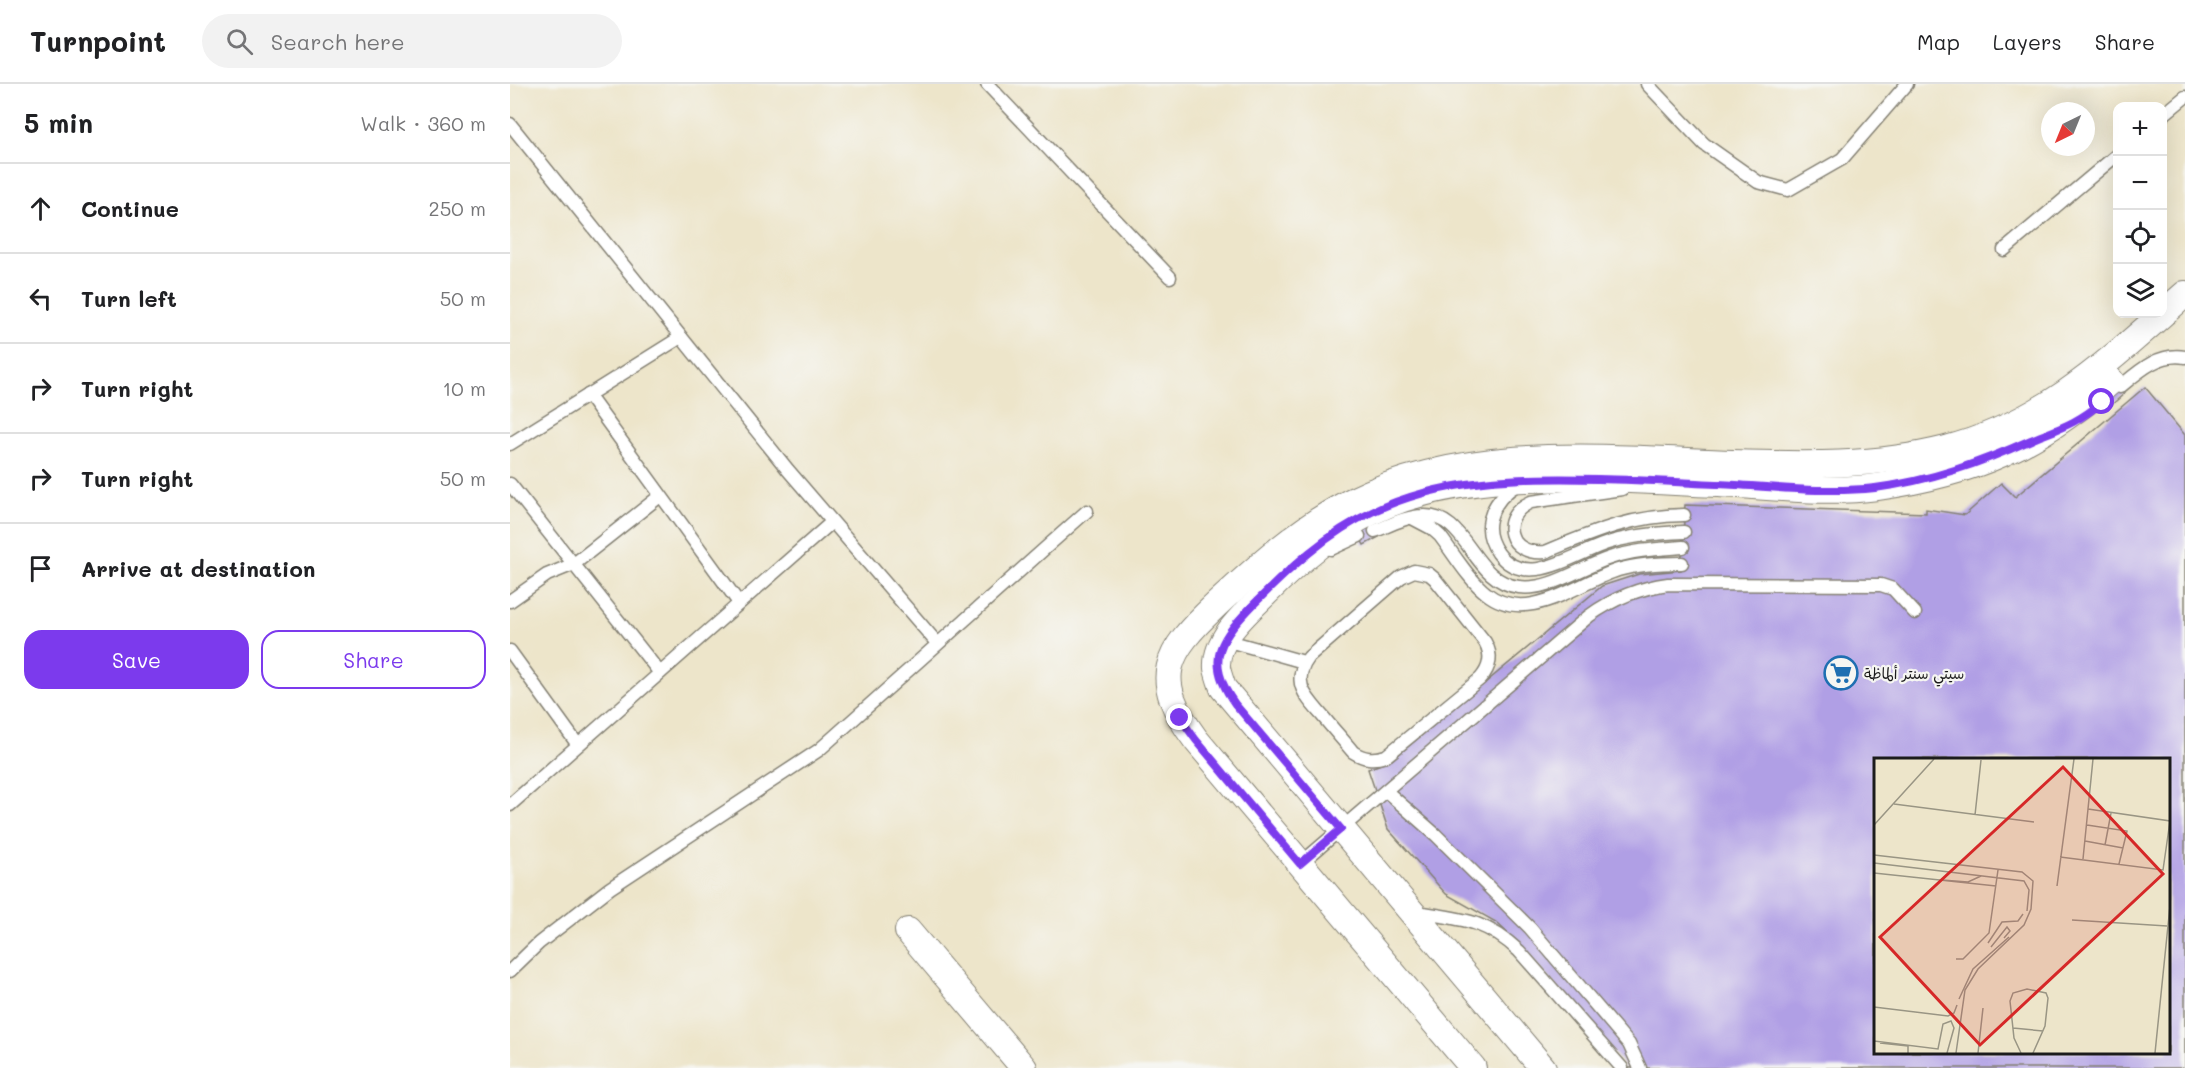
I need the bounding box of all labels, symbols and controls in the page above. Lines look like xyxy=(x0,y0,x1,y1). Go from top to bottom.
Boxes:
search box xyxy=(202,14,622,68)
text: Turnpoint xyxy=(30,23,166,59)
icon: search xyxy=(223,25,256,58)
text: Search here xyxy=(271,27,405,56)
text: Map xyxy=(1917,28,1960,55)
text: Layers xyxy=(1993,28,2062,55)
text: Share xyxy=(2095,28,2155,55)
north arrow xyxy=(2041,102,2095,156)
map controls xyxy=(2113,102,2167,318)
button: + xyxy=(2113,102,2167,156)
text: 5 min xyxy=(24,106,93,140)
text: Walk · 360 m xyxy=(360,110,486,136)
button: − xyxy=(2113,156,2167,210)
icon: ahead xyxy=(24,192,57,225)
text: Continue xyxy=(81,194,179,223)
text: 250 m xyxy=(429,195,486,221)
button: locate xyxy=(2113,210,2167,264)
button: layers xyxy=(2113,264,2167,318)
icon: left xyxy=(24,282,57,315)
text: Turn left xyxy=(81,284,177,313)
text: 50 m xyxy=(440,285,486,311)
icon: right xyxy=(24,372,57,405)
text: Turn right xyxy=(81,374,193,403)
text: 10 m xyxy=(442,375,486,401)
route start xyxy=(2088,388,2114,414)
icon: right xyxy=(24,462,57,495)
text: Turn right xyxy=(81,464,193,493)
text: 50 m xyxy=(440,465,486,491)
icon: arrive xyxy=(24,552,57,585)
text: Arrive at destination xyxy=(81,554,316,583)
button: Save xyxy=(24,630,249,689)
button: Share xyxy=(261,630,486,689)
supermarket icon: سيتي سنتر ألماظة xyxy=(1823,655,1859,691)
place label: سيتي سنتر ألماظة xyxy=(1864,663,1964,687)
route end xyxy=(1166,704,1192,730)
inset map xyxy=(1874,758,2170,1053)

